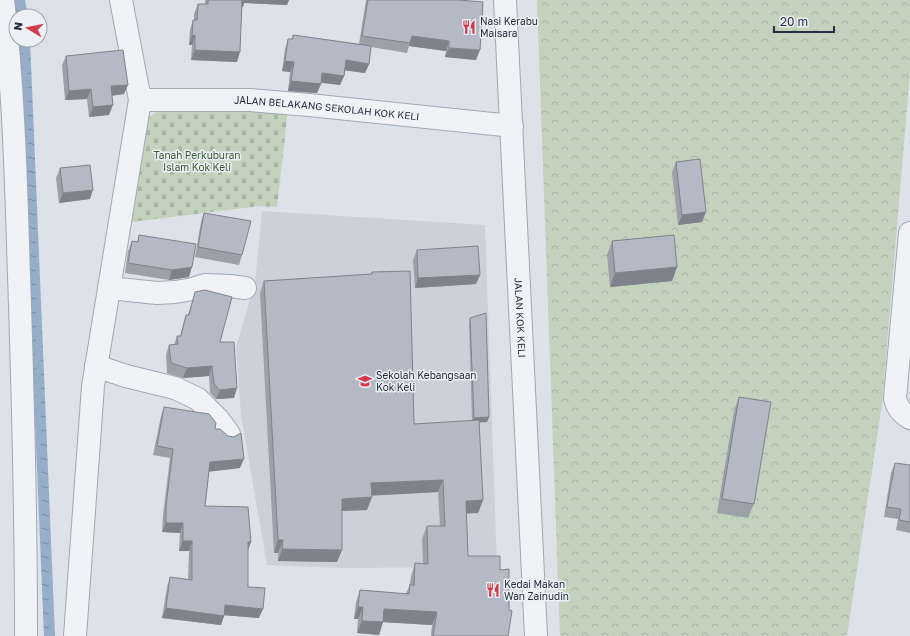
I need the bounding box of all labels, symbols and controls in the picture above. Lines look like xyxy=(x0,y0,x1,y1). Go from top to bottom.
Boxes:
north arrow xyxy=(8,8,48,48)
scale bar xyxy=(774,8,834,34)
text: 20 m xyxy=(780,14,808,29)
place label: Nasi Kerabu Maisara xyxy=(480,15,538,39)
restaurant icon: Nasi Kerabu Maisara xyxy=(461,19,477,35)
text: N xyxy=(11,21,25,31)
street label: JALAN BELAKANG SEKOLAH KOK KELI xyxy=(234,94,420,122)
park label: Tanah Perkuburan Islam Kok Keli xyxy=(153,149,241,173)
street label: JALAN KOK KELI xyxy=(513,277,528,358)
place label: Sekolah Kebangsaan Kok Keli xyxy=(376,369,477,393)
school or university icon: Sekolah Kebangsaan Kok Keli xyxy=(357,373,373,389)
place label: Kedai Makan Wan Zainudin xyxy=(504,578,569,602)
restaurant icon: Kedai Makan Wan Zainudin xyxy=(485,582,501,598)

